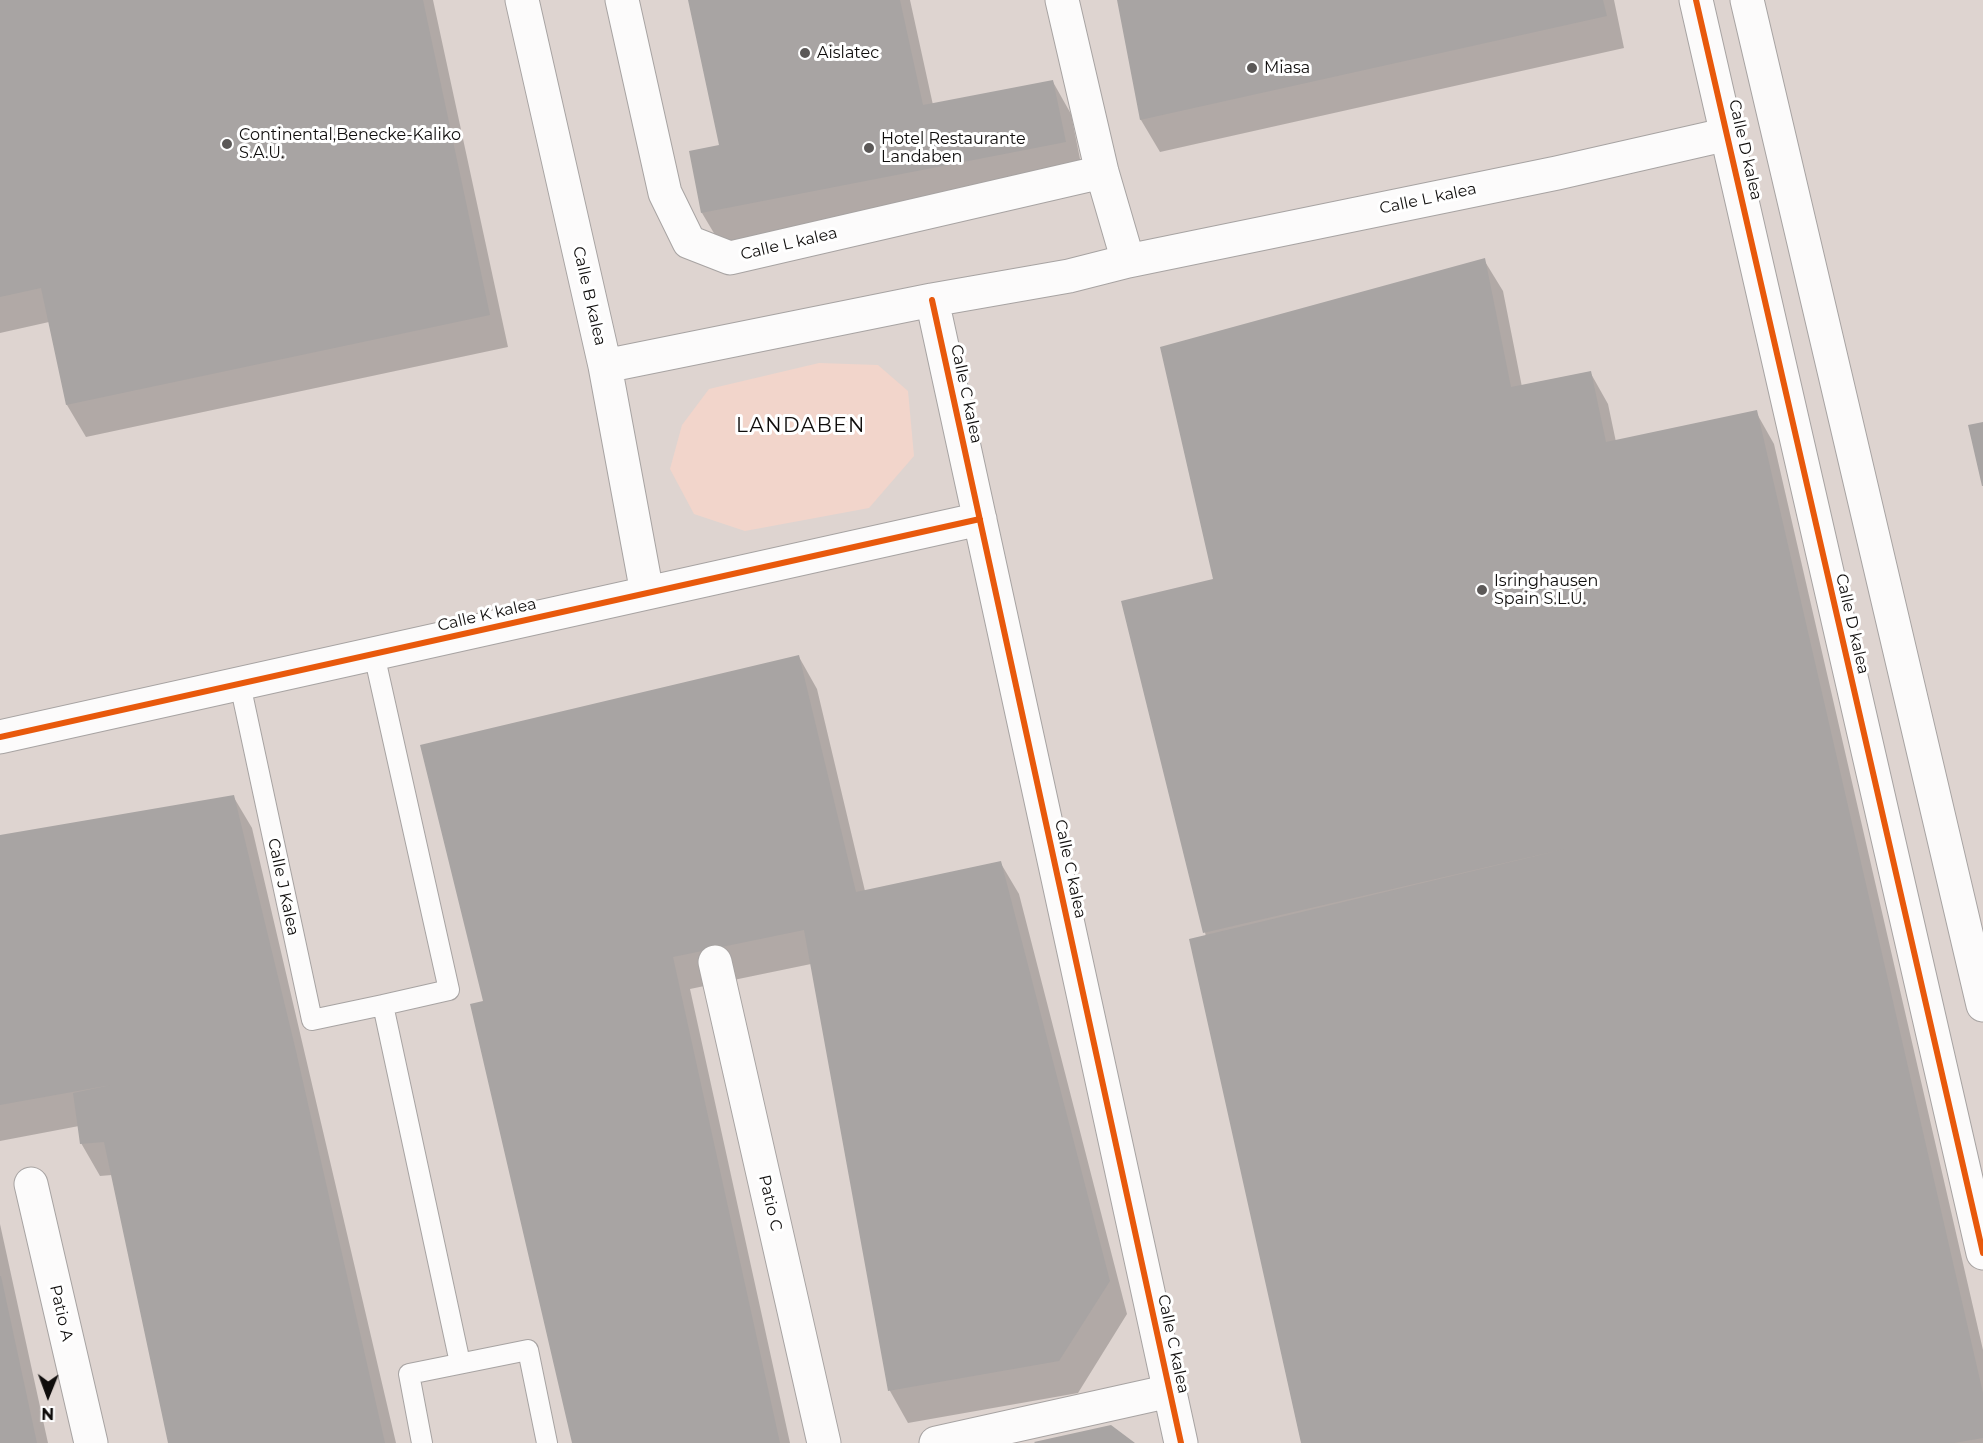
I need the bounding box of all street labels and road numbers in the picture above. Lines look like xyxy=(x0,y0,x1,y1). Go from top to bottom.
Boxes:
street label: Calle D kalea xyxy=(1724,98,1766,202)
street label: Calle L kalea xyxy=(1378,179,1478,219)
street label: Calle L kalea xyxy=(739,224,839,264)
street label: Calle B kalea xyxy=(568,244,610,348)
street label: Calle C kalea xyxy=(946,343,986,445)
street label: Calle D kalea xyxy=(1831,572,1873,676)
street label: Calle K kalea xyxy=(436,594,538,636)
street label: Calle C kalea xyxy=(1050,818,1090,920)
street label: Calle J Kalea xyxy=(263,837,303,937)
street label: Patio C xyxy=(754,1173,786,1233)
street label: Patio A xyxy=(45,1283,77,1343)
street label: Calle C kalea xyxy=(1153,1293,1193,1395)

